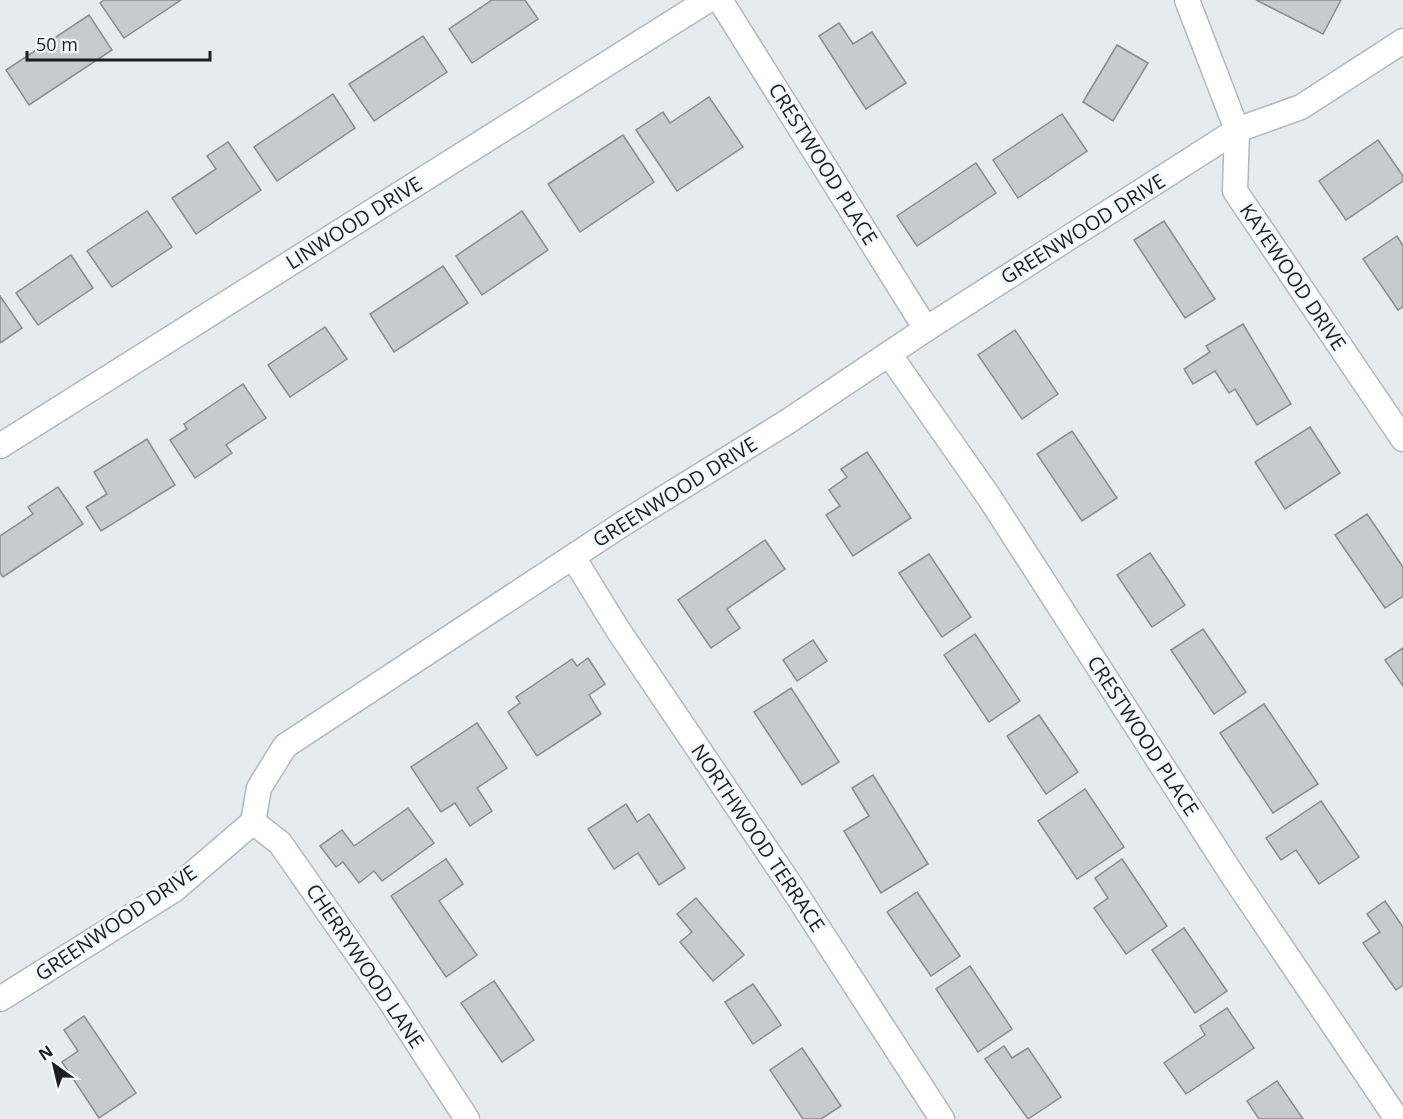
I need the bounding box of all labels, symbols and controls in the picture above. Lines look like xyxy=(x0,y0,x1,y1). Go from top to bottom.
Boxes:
scale bar xyxy=(27,24,210,62)
text: 50 m xyxy=(36,32,78,56)
street label: CRESTWOOD PLACE xyxy=(763,78,884,250)
street label: GREENWOOD DRIVE xyxy=(995,167,1170,290)
street label: LINWOOD DRIVE xyxy=(280,170,427,275)
street label: KAYEWOOD DRIVE xyxy=(1234,198,1353,356)
street label: GREENWOOD DRIVE xyxy=(587,430,762,553)
street label: CRESTWOOD PLACE xyxy=(1081,650,1205,821)
street label: NORTHWOOD TERRACE xyxy=(685,738,831,937)
street label: GREENWOOD DRIVE xyxy=(30,859,202,987)
street label: CHERRYWOOD LANE xyxy=(300,878,431,1053)
north arrow xyxy=(24,1035,84,1095)
text: N xyxy=(34,1040,57,1065)

